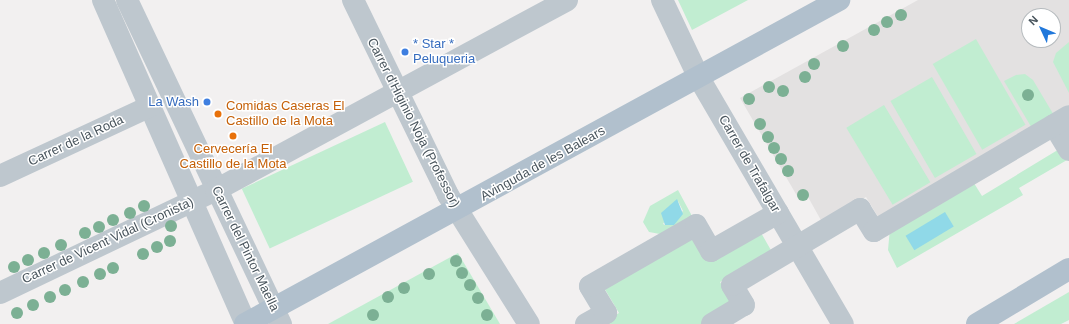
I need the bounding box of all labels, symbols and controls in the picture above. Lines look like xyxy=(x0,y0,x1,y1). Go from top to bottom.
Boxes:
north arrow xyxy=(1021,8,1061,48)
text: N xyxy=(1026,13,1040,27)
street label: Carrer d'Higinio Noja (Professor) xyxy=(363,36,463,210)
place label: * Star * Peluqueria xyxy=(413,37,475,68)
marker: * Star * Peluqueria xyxy=(400,47,410,57)
place label: La Wash xyxy=(148,94,199,110)
marker: La Wash xyxy=(202,97,212,107)
place label: Comidas Caseras El Castillo de la Mota xyxy=(226,99,344,130)
marker: Comidas Caseras El Castillo de la Mota xyxy=(213,109,223,119)
street label: Carrer de la Roda xyxy=(26,112,126,170)
street label: Carrer de Trafalgar xyxy=(715,112,783,216)
street label: Avinguda de les Balears xyxy=(478,123,608,205)
marker: Cervecería El Castillo de la Mota xyxy=(228,131,238,141)
place label: Cervecería El Castillo de la Mota xyxy=(180,142,286,173)
street label: Carrer del Pintor Maella xyxy=(208,184,282,314)
street label: Carrer de Vicent Vidal (Cronista) xyxy=(20,194,196,288)

